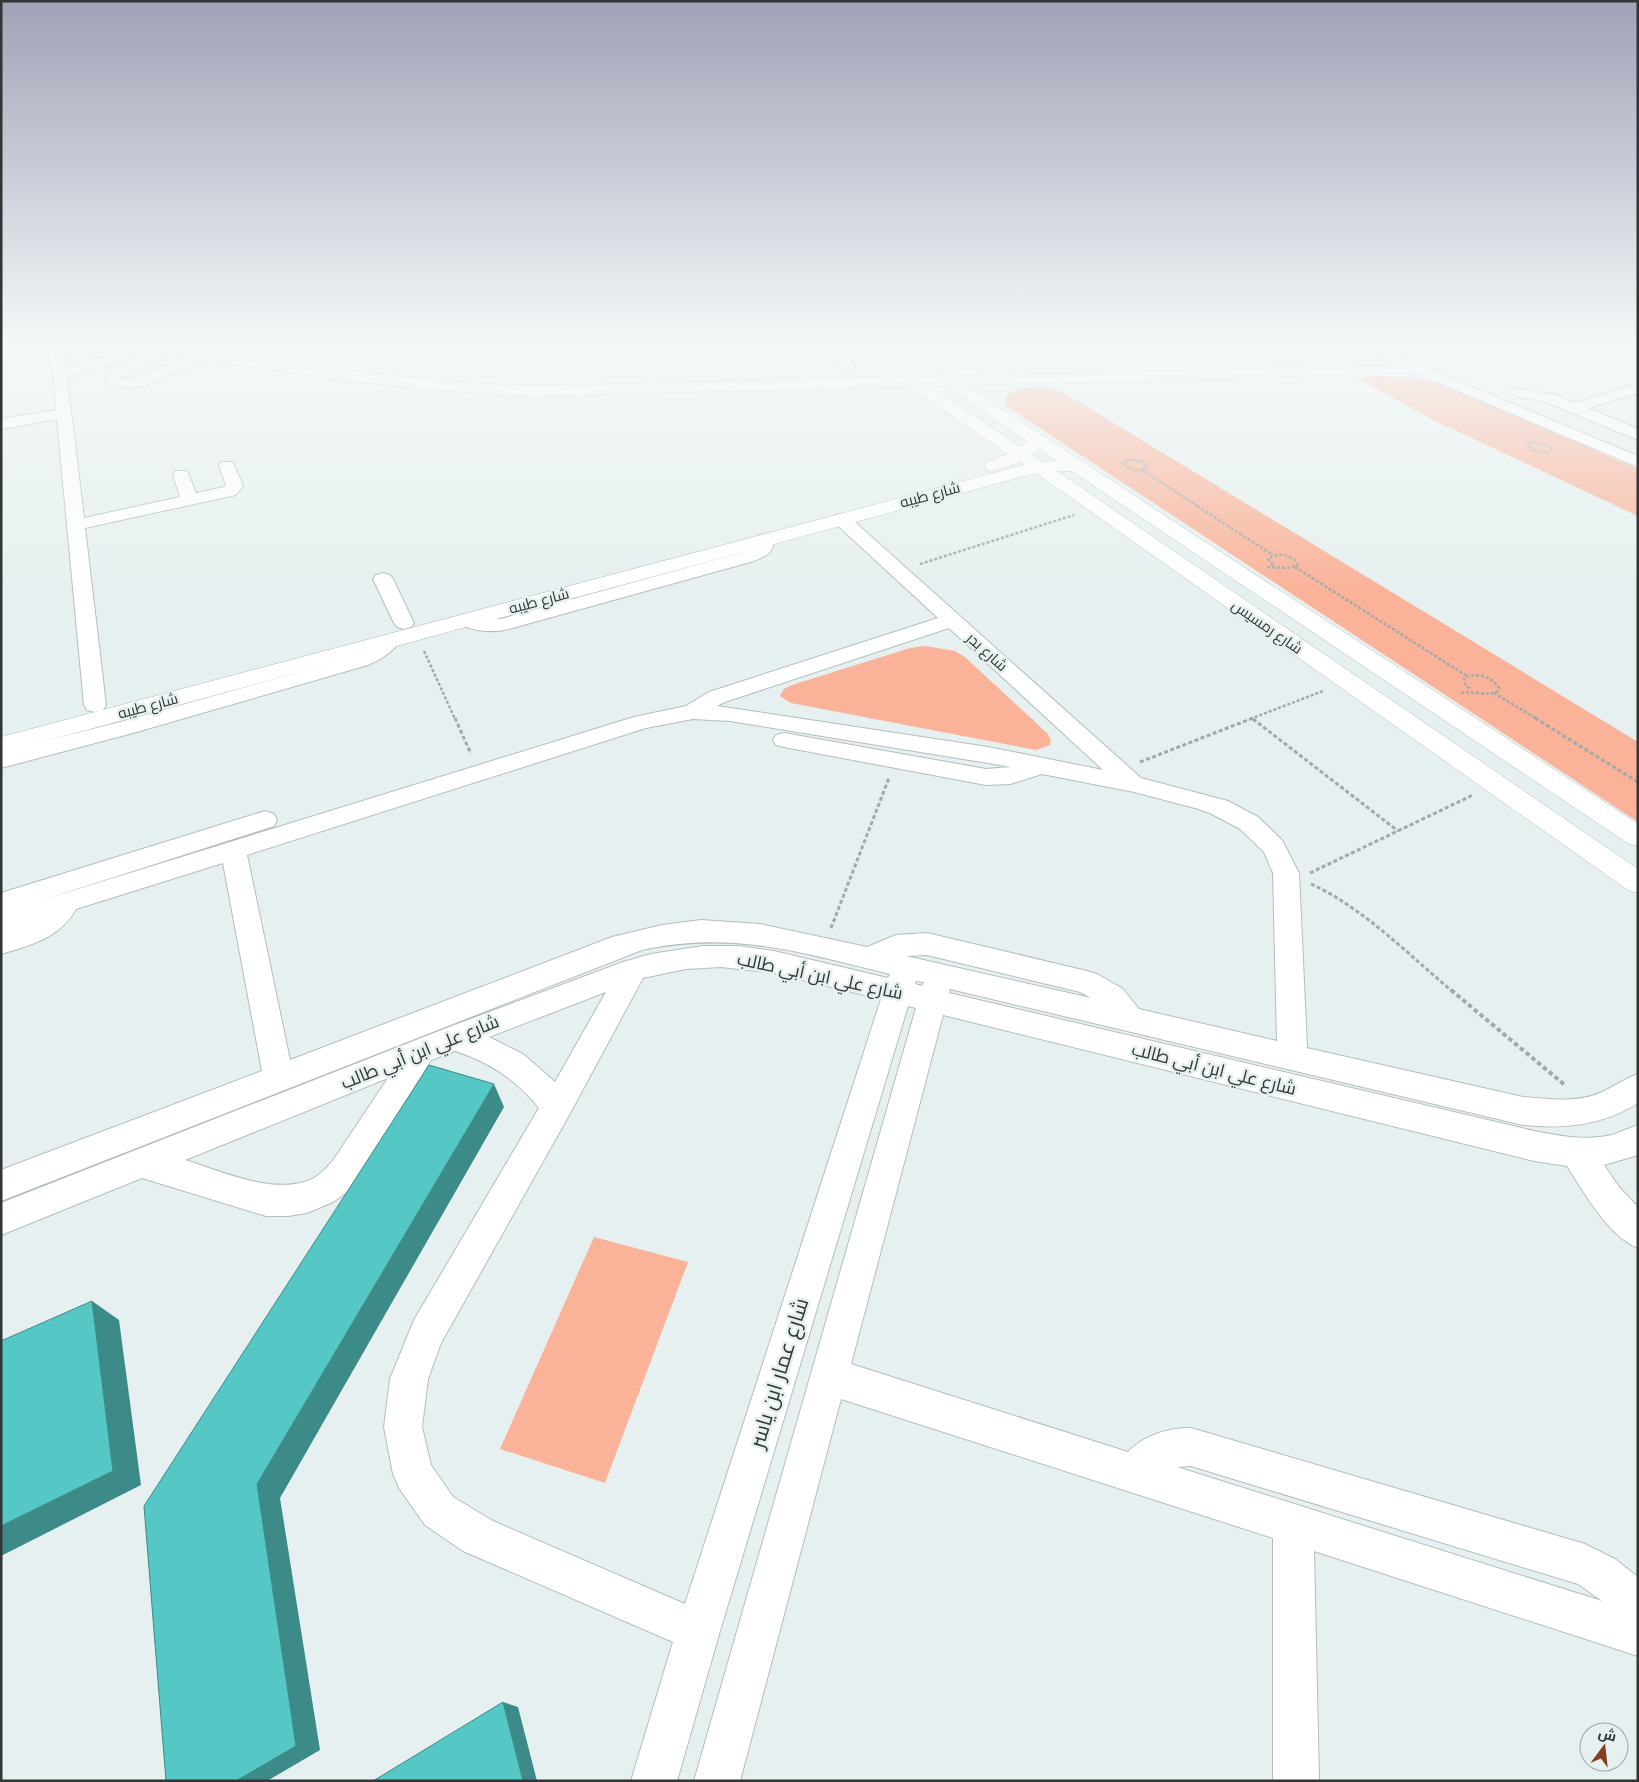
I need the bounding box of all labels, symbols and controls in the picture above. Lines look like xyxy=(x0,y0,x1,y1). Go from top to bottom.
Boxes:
street label: شارع طيبه xyxy=(897,476,963,515)
street label: شارع طيبه xyxy=(506,582,572,621)
street label: شارع رمسيس xyxy=(1226,594,1307,660)
street label: شارع بدر xyxy=(960,627,1012,677)
street label: شارع طيبه xyxy=(115,687,181,726)
street label: شارع علي ابن أبي طالب xyxy=(735,946,905,1007)
street label: شارع علي ابن أبي طالب xyxy=(337,1008,503,1097)
street label: شارع علي ابن أبي طالب xyxy=(1129,1036,1299,1103)
street label: شارع عمار ابن ياسر xyxy=(742,1294,818,1453)
north arrow xyxy=(1579,1722,1629,1772)
text: ش xyxy=(1596,1722,1619,1747)

